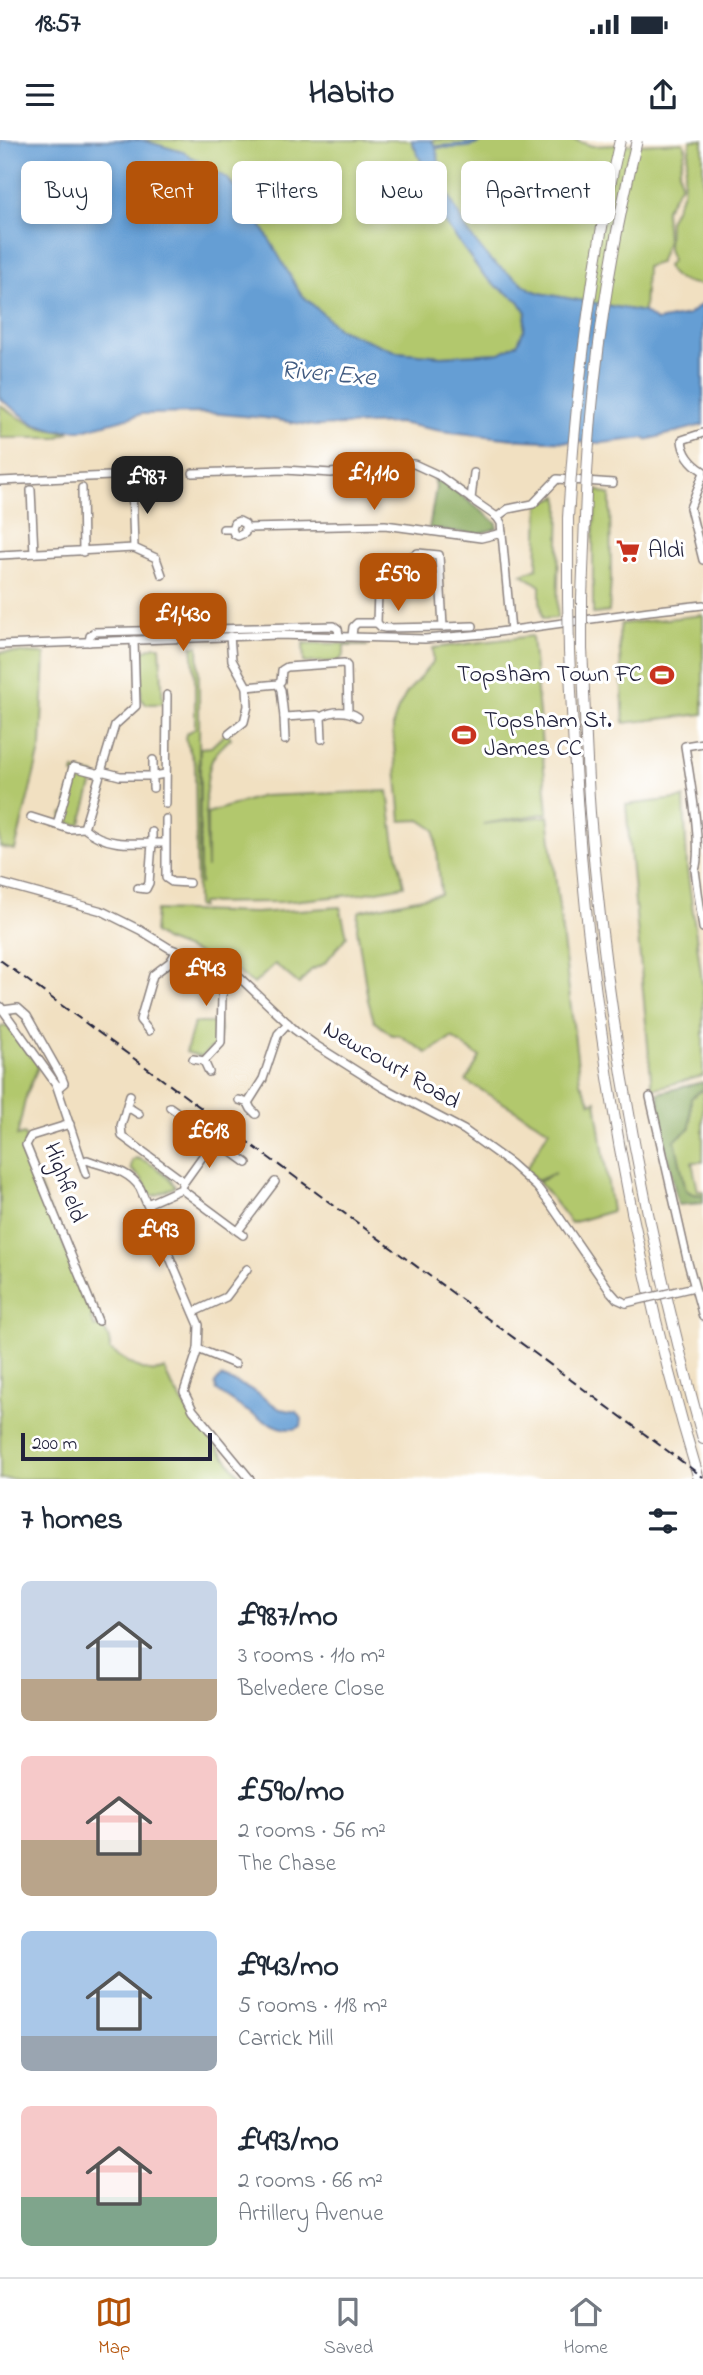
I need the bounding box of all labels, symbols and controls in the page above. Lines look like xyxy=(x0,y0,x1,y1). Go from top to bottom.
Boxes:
text: 18:57 xyxy=(35,6,81,44)
text: Habito xyxy=(309,71,394,118)
icon: menu xyxy=(21,76,59,114)
icon: share xyxy=(644,76,682,114)
chip: Buy xyxy=(21,161,112,224)
chip: Rent xyxy=(126,161,218,224)
chip: Filters xyxy=(232,161,342,224)
chip: New xyxy=(356,161,447,224)
chip: Apartment xyxy=(461,161,615,224)
water label: River Exe xyxy=(279,352,378,398)
pin: £1,110 xyxy=(317,452,431,512)
pin: £987 xyxy=(106,456,188,516)
text: £1,110 xyxy=(349,458,399,491)
text: £987 xyxy=(127,462,167,495)
place label: Aldi xyxy=(648,534,685,569)
supermarket icon: Aldi xyxy=(614,537,642,565)
pin: £590 xyxy=(357,554,439,613)
text: £590 xyxy=(376,559,420,592)
pin: £1,430 xyxy=(126,594,240,653)
text: £1,430 xyxy=(156,599,210,632)
place label: Topsham Town FC xyxy=(457,658,642,693)
sports icon: Topsham Town FC xyxy=(648,661,676,689)
place label: Topsham St. James CC xyxy=(484,704,612,767)
sports icon: Topsham St. James CC xyxy=(450,721,478,749)
pin: £943 xyxy=(165,948,247,1008)
text: £943 xyxy=(186,954,226,987)
street label: Newcourt Road xyxy=(316,1013,466,1120)
pin: £618 xyxy=(168,1110,250,1170)
text: £618 xyxy=(189,1116,229,1149)
street label: Highfield xyxy=(33,1138,95,1229)
pin: £493 xyxy=(118,1210,200,1269)
text: £493 xyxy=(139,1215,179,1248)
scale bar xyxy=(21,1430,212,1462)
text: 200 m xyxy=(32,1431,77,1458)
text: 7 homes xyxy=(21,1499,123,1543)
icon: filters xyxy=(644,1502,682,1540)
text: £987/mo xyxy=(238,1596,338,1640)
icon: home xyxy=(77,1609,161,1693)
text: 3 rooms · 110 m² xyxy=(238,1640,385,1673)
text: Belvedere Close xyxy=(238,1673,384,1706)
text: £590/mo xyxy=(238,1771,344,1815)
icon: home xyxy=(77,1784,161,1868)
text: 2 rooms · 56 m² xyxy=(238,1815,386,1848)
text: The Chase xyxy=(238,1848,336,1881)
text: £943/mo xyxy=(238,1946,339,1990)
icon: home xyxy=(77,1959,161,2043)
text: 5 rooms · 118 m² xyxy=(238,1990,388,2023)
text: Carrick Mill xyxy=(238,2023,333,2056)
text: £493/mo xyxy=(238,2121,339,2165)
icon: home xyxy=(77,2134,161,2218)
text: 2 rooms · 66 m² xyxy=(238,2165,383,2198)
text: Artillery Avenue xyxy=(238,2198,384,2231)
tab: Map xyxy=(95,2293,133,2362)
tab: Saved xyxy=(324,2293,373,2362)
tab: Home xyxy=(564,2293,608,2362)

